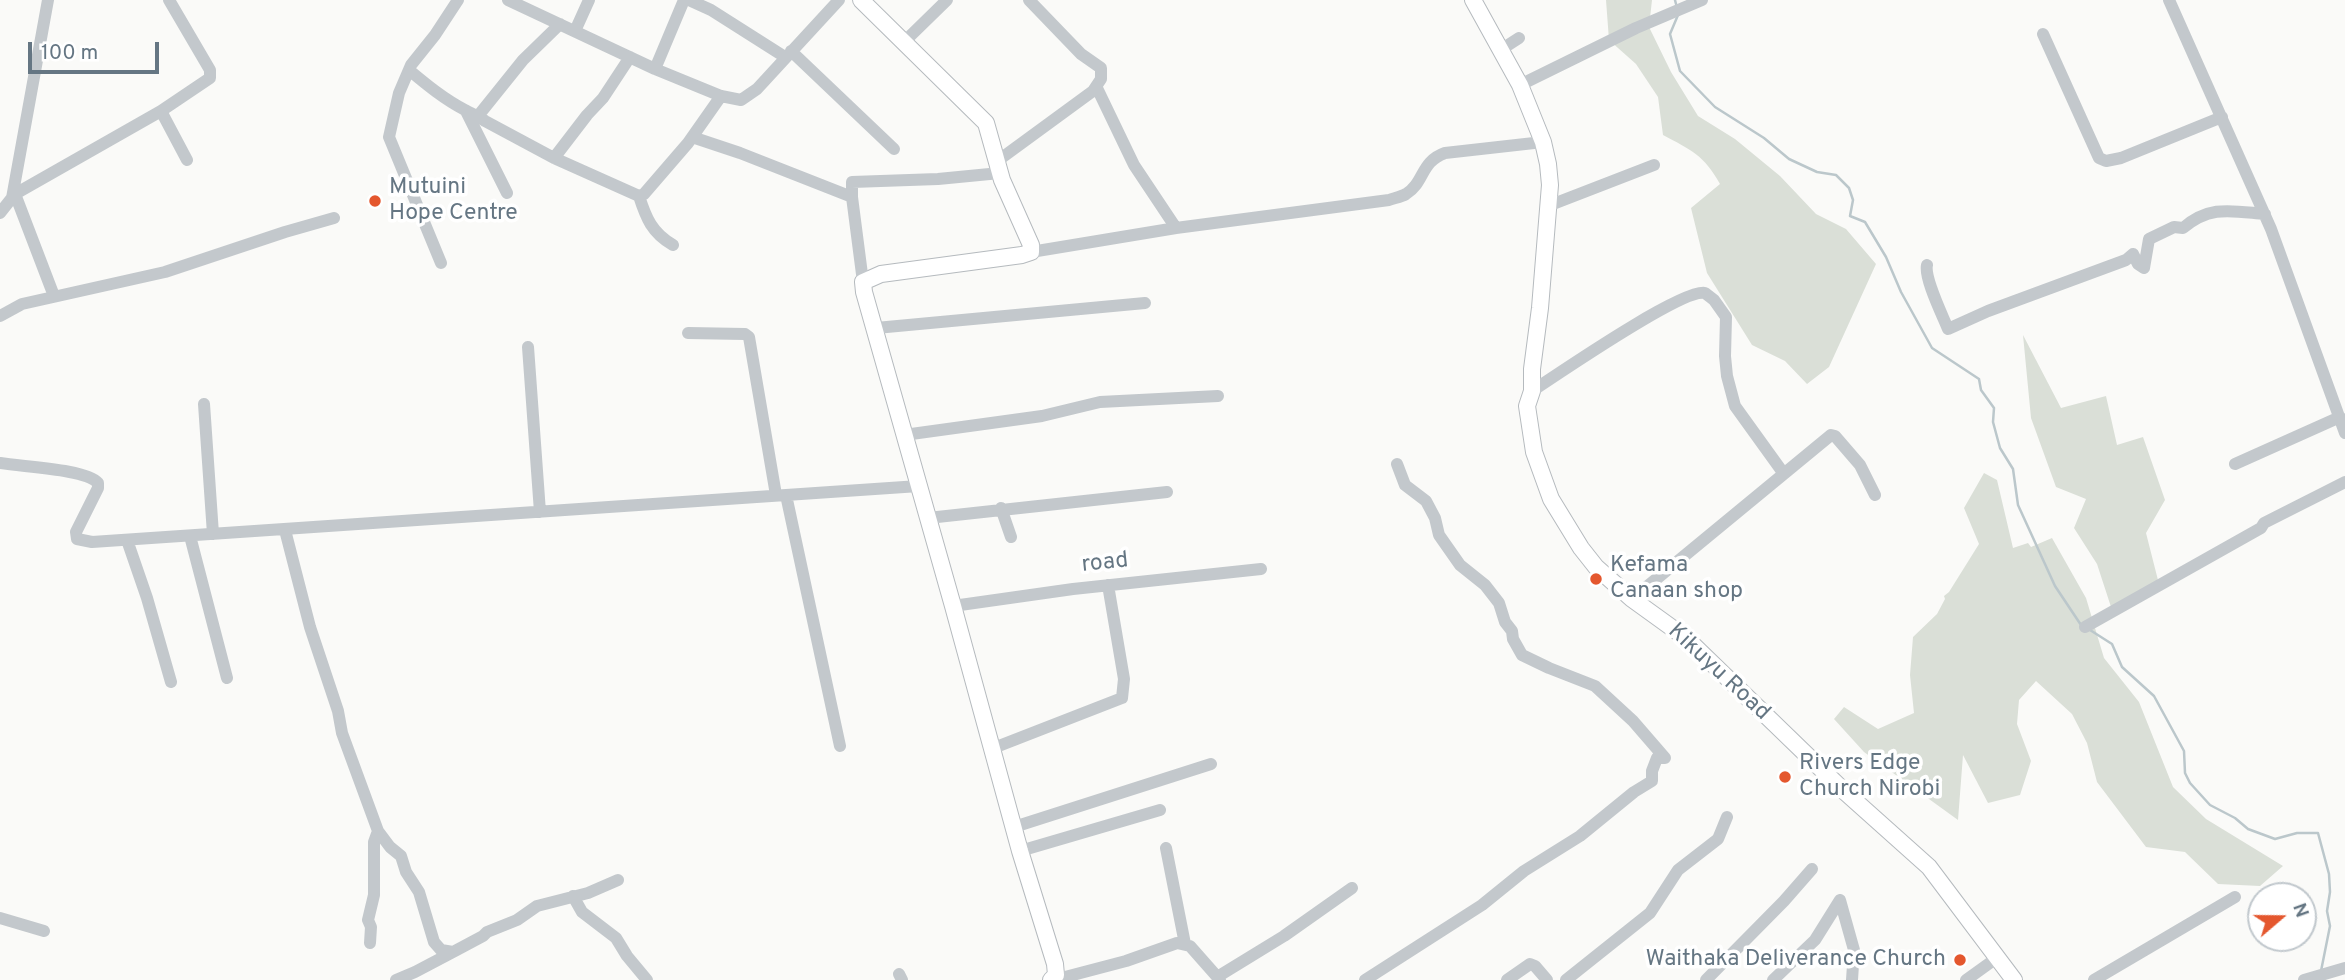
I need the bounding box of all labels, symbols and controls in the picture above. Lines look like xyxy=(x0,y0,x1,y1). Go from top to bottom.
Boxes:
scale bar xyxy=(32,28,163,72)
text: 100 m xyxy=(41,40,98,67)
place label: Mutuini Hope Centre xyxy=(389,174,518,228)
marker: Mutuini Hope Centre xyxy=(367,193,383,209)
street label: road xyxy=(1080,548,1130,580)
place label: Kefama Canaan shop xyxy=(1610,552,1743,606)
marker: Kefama Canaan shop xyxy=(1588,571,1604,587)
street label: Kikuyu Road xyxy=(1661,619,1775,727)
place label: Rivers Edge Church Nirobi xyxy=(1799,750,1940,804)
marker: Rivers Edge Church Nirobi xyxy=(1777,769,1793,785)
north arrow xyxy=(2247,882,2317,952)
text: N xyxy=(2286,900,2313,921)
place label: Waithaka Deliverance Church xyxy=(1645,946,1946,974)
marker: Waithaka Deliverance Church xyxy=(1952,952,1968,968)

